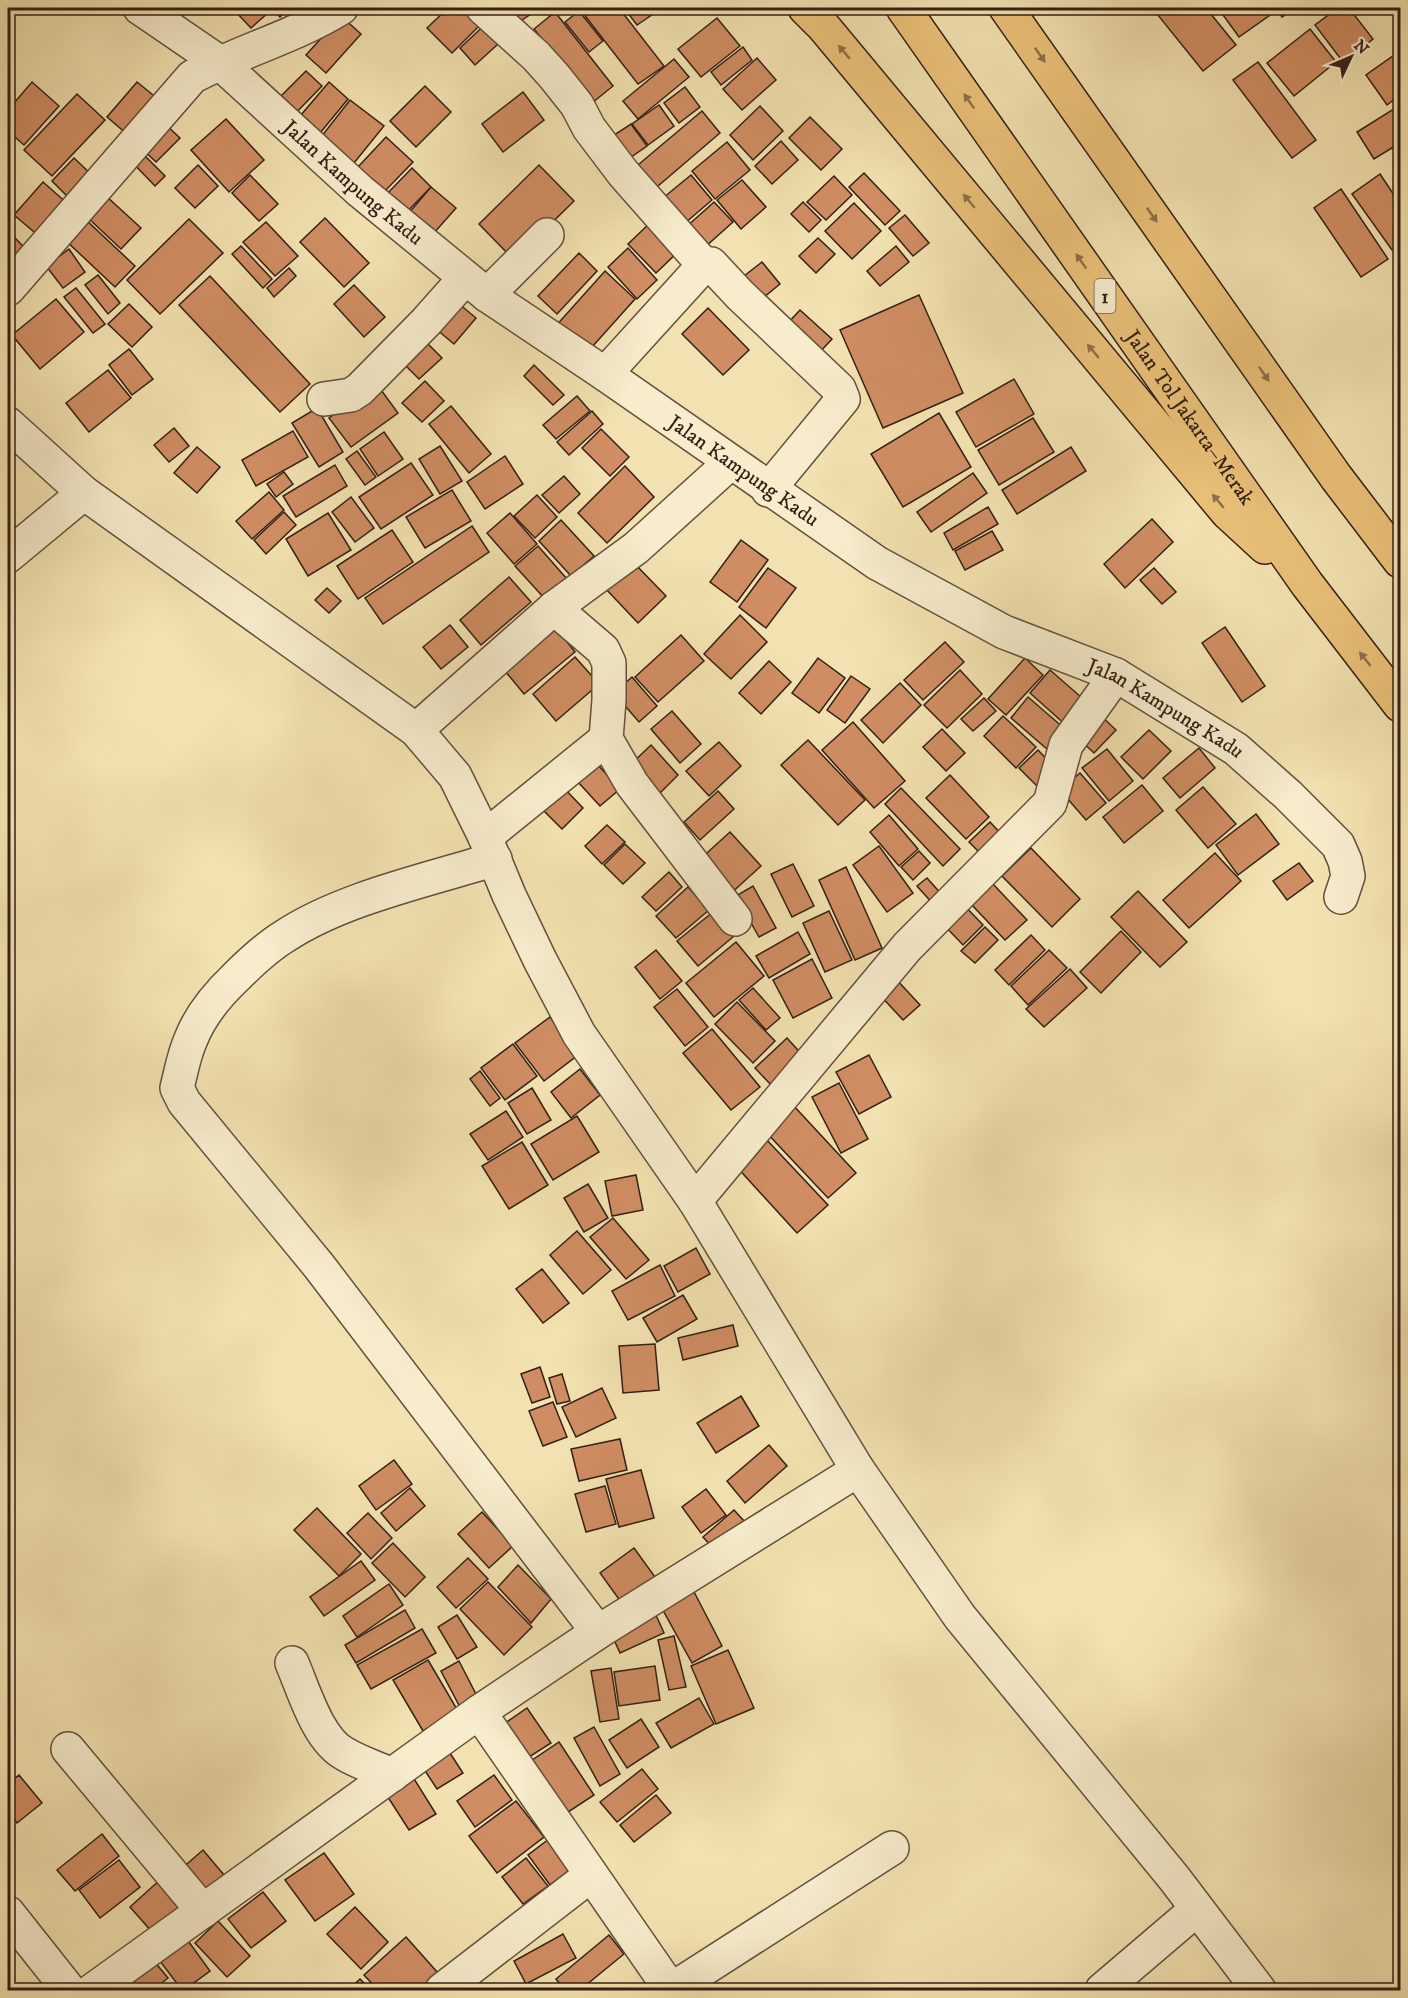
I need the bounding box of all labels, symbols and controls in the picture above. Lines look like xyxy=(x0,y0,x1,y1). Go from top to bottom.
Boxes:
north arrow xyxy=(1321,27,1381,87)
text: N xyxy=(1349,36,1373,59)
one-way arrow xyxy=(838,44,851,59)
one-way arrow xyxy=(1034,47,1046,63)
one-way arrow xyxy=(964,93,975,109)
street label: Jalan Kampung Kadu xyxy=(275,113,428,251)
one-way arrow xyxy=(963,194,975,209)
one-way arrow xyxy=(1146,206,1158,222)
one-way arrow xyxy=(1075,253,1087,269)
road number: 1 xyxy=(1094,279,1116,313)
street label: Jalan Tol Jakarta–Merak xyxy=(1118,324,1260,511)
one-way arrow xyxy=(1087,344,1100,359)
one-way arrow xyxy=(1258,366,1270,382)
street label: Jalan Kampung Kadu xyxy=(661,409,824,533)
one-way arrow xyxy=(1212,494,1225,509)
one-way arrow xyxy=(1359,651,1371,666)
street label: Jalan Kampung Kadu xyxy=(1081,652,1249,764)

